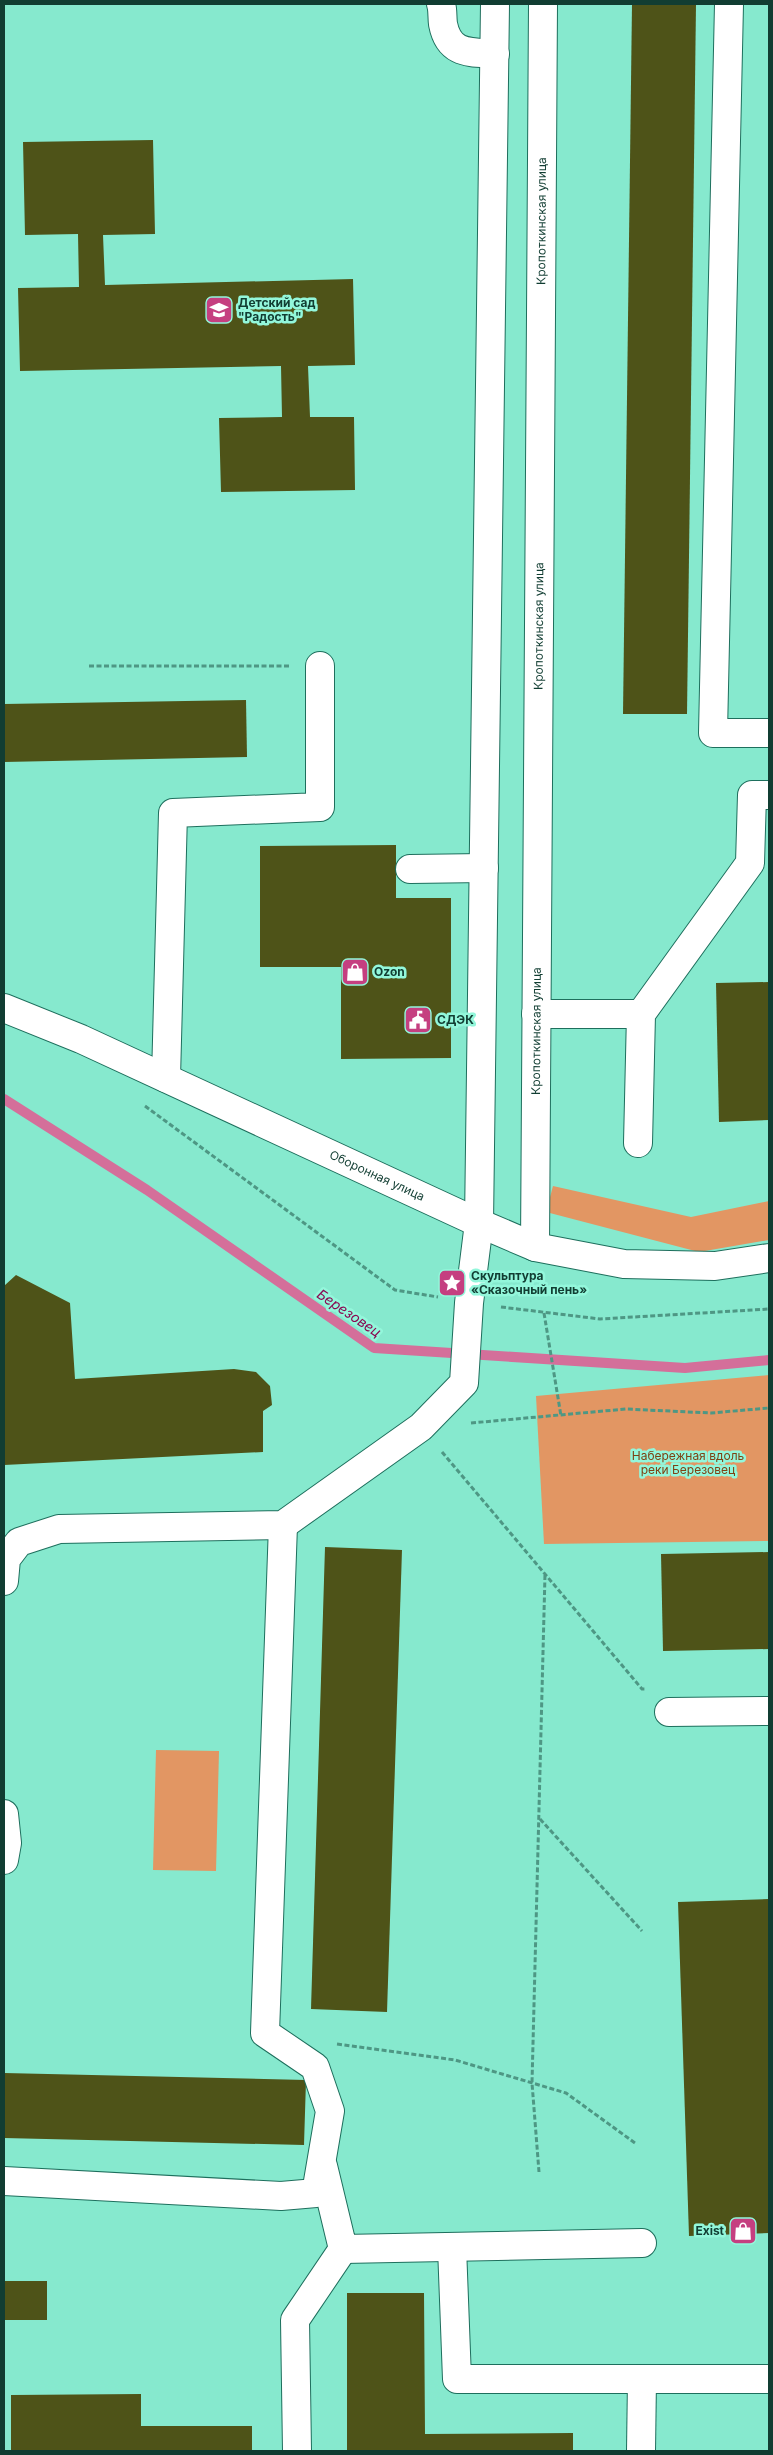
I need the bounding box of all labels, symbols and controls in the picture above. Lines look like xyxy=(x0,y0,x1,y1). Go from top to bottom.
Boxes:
street label: Кропоткинская улица xyxy=(533,157,549,285)
school or university icon: Детский сад "Радость" xyxy=(204,295,234,325)
place label: Детский сад "Радость" xyxy=(238,295,315,324)
street label: Кропоткинская улица xyxy=(531,562,546,690)
shop icon: Ozon xyxy=(340,957,370,987)
place label: Ozon xyxy=(374,964,405,979)
street label: Кропоткинская улица xyxy=(528,967,544,1095)
public building icon: СДЭК xyxy=(403,1005,433,1035)
place label: СДЭК xyxy=(437,1012,474,1027)
street label: Оборонная улица xyxy=(327,1147,427,1204)
place icon: Скульптура «Сказочный пень» xyxy=(437,1268,467,1298)
place label: Скульптура «Сказочный пень» xyxy=(471,1268,587,1297)
water label: Березовец xyxy=(314,1285,384,1340)
park label: Набережная вдоль реки Березовец xyxy=(632,1448,745,1477)
shop icon: Exist xyxy=(728,2216,758,2246)
place label: Exist xyxy=(695,2223,725,2238)

